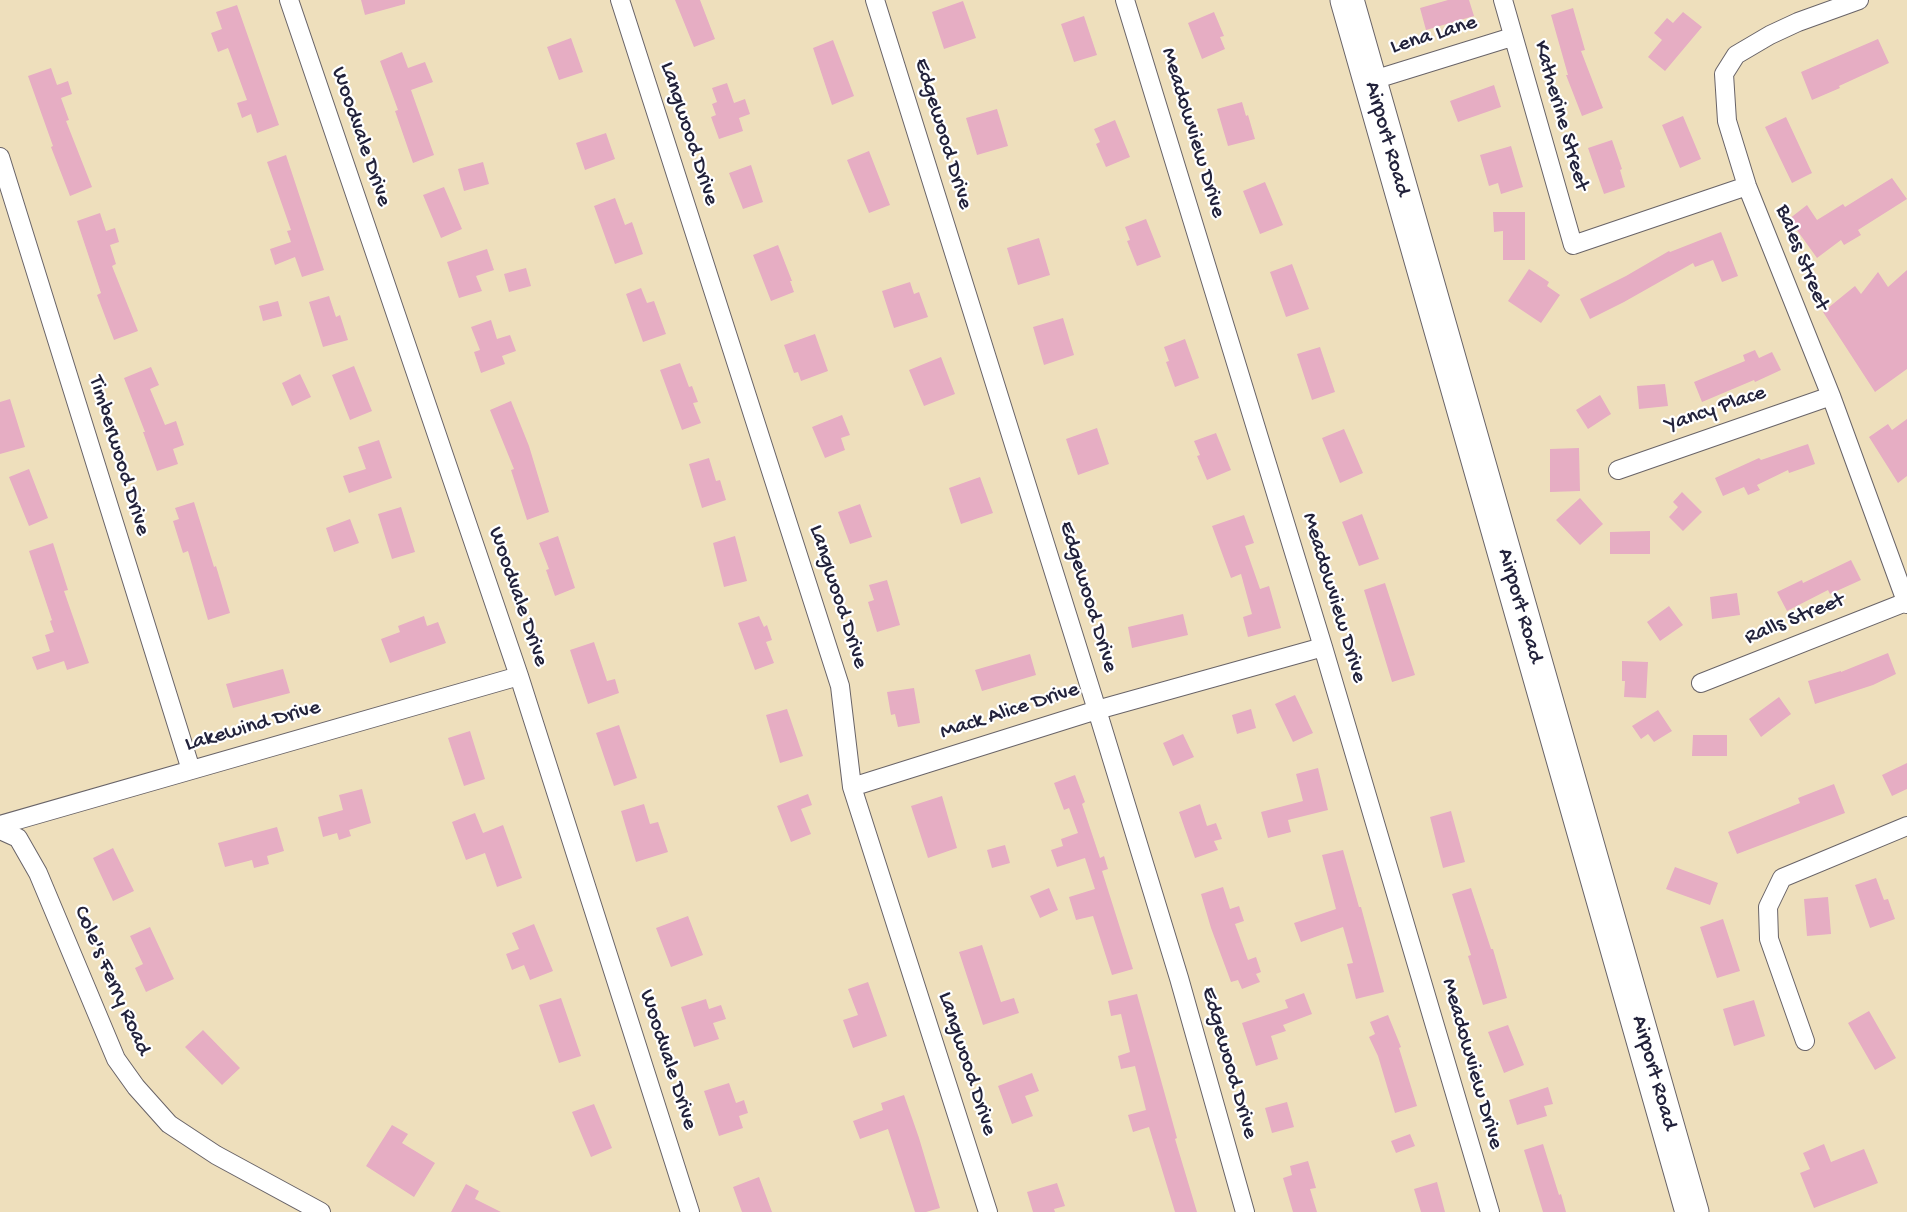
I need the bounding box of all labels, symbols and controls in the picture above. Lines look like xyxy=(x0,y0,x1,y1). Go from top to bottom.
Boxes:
street label: Lena Lane xyxy=(1387,10,1481,62)
street label: Katherine Street xyxy=(1526,38,1594,194)
street label: Meadowview Drive xyxy=(1154,45,1230,221)
street label: Edgewood Drive xyxy=(907,55,977,213)
street label: Langwood Drive xyxy=(652,59,724,209)
street label: Woodvale Drive xyxy=(324,64,396,210)
street label: Airport Road xyxy=(1357,79,1415,199)
street label: Bales Street xyxy=(1768,201,1834,315)
street label: Timberwood Drive xyxy=(81,373,155,539)
street label: Yancy Place xyxy=(1662,381,1770,439)
street label: Meadowview Drive xyxy=(1295,510,1371,686)
street label: Edgewood Drive xyxy=(1052,518,1122,676)
street label: Langwood Drive xyxy=(801,522,873,672)
street label: Woodvale Drive xyxy=(481,524,553,670)
street label: Airport Road xyxy=(1490,546,1548,666)
street label: Ralls Street xyxy=(1741,588,1849,652)
street label: Mack Alice Drive xyxy=(937,677,1083,747)
street label: Lakewind Drive xyxy=(182,695,324,759)
street label: Cole's Ferry Road xyxy=(66,902,156,1060)
street label: Meadowview Drive xyxy=(1434,976,1508,1152)
street label: Edgewood Drive xyxy=(1194,984,1262,1142)
street label: Woodvale Drive xyxy=(632,987,702,1133)
street label: Langwood Drive xyxy=(930,989,1002,1139)
street label: Airport Road xyxy=(1624,1013,1682,1133)

